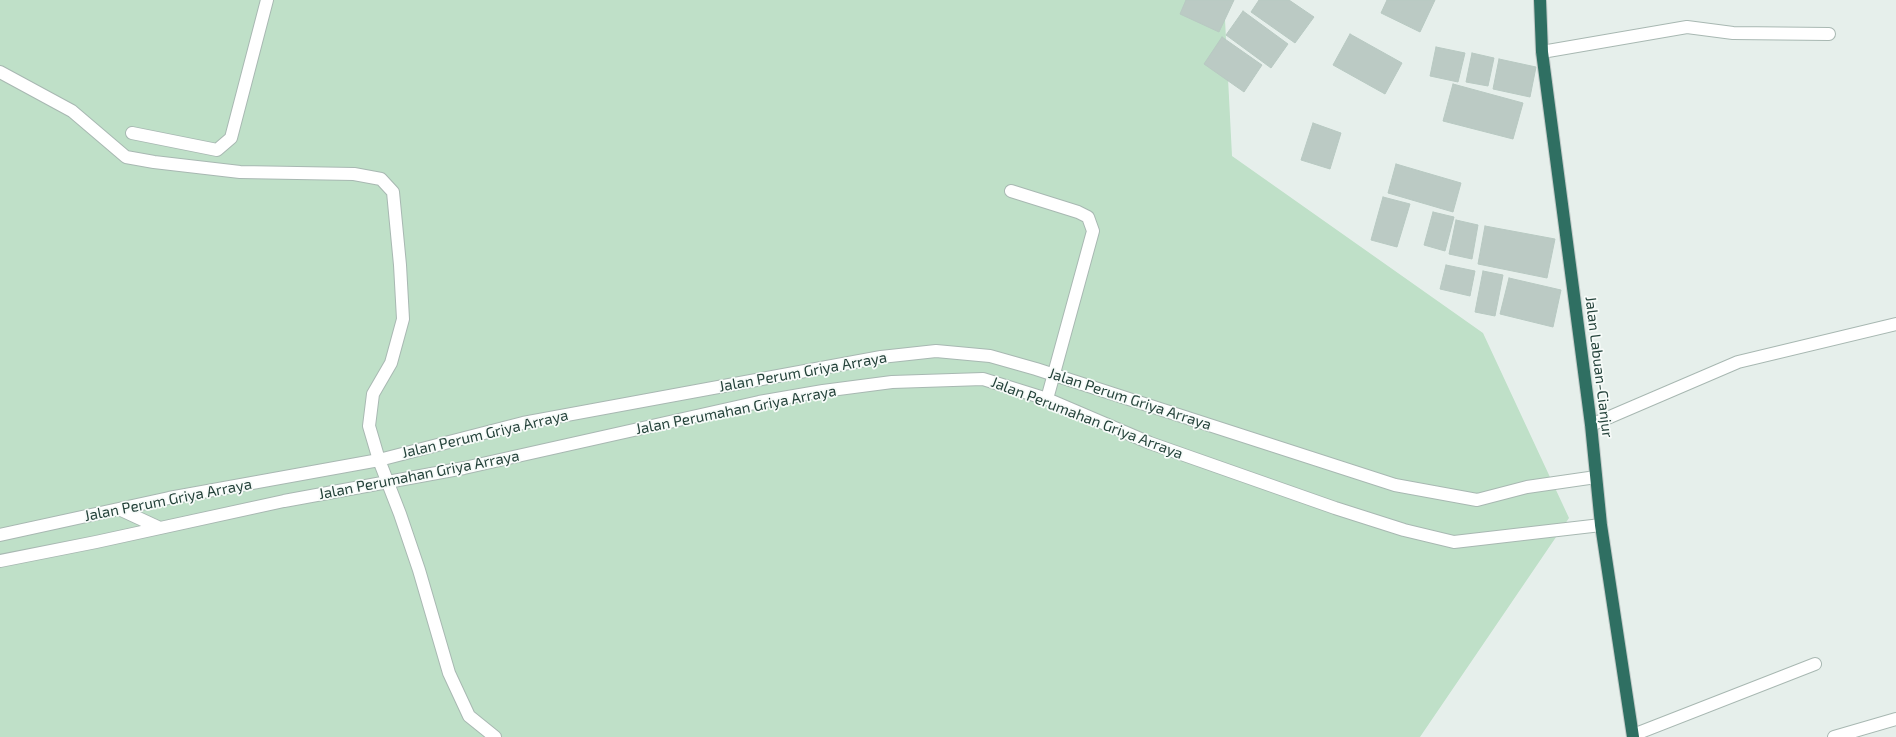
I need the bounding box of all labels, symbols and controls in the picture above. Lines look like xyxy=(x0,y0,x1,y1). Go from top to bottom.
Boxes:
street label: Jalan Labuan-Cianjur xyxy=(1581,295,1617,439)
street label: Jalan Perum Griya Arraya xyxy=(718,348,888,396)
street label: Jalan Perum Griya Arraya xyxy=(1046,364,1214,434)
street label: Jalan Perumahan Griya Arraya xyxy=(988,373,1186,463)
street label: Jalan Perumahan Griya Arraya xyxy=(634,382,838,438)
street label: Jalan Perum Griya Arraya xyxy=(400,406,570,462)
street label: Jalan Perumahan Griya Arraya xyxy=(317,447,521,503)
street label: Jalan Perum Griya Arraya xyxy=(83,475,253,525)

